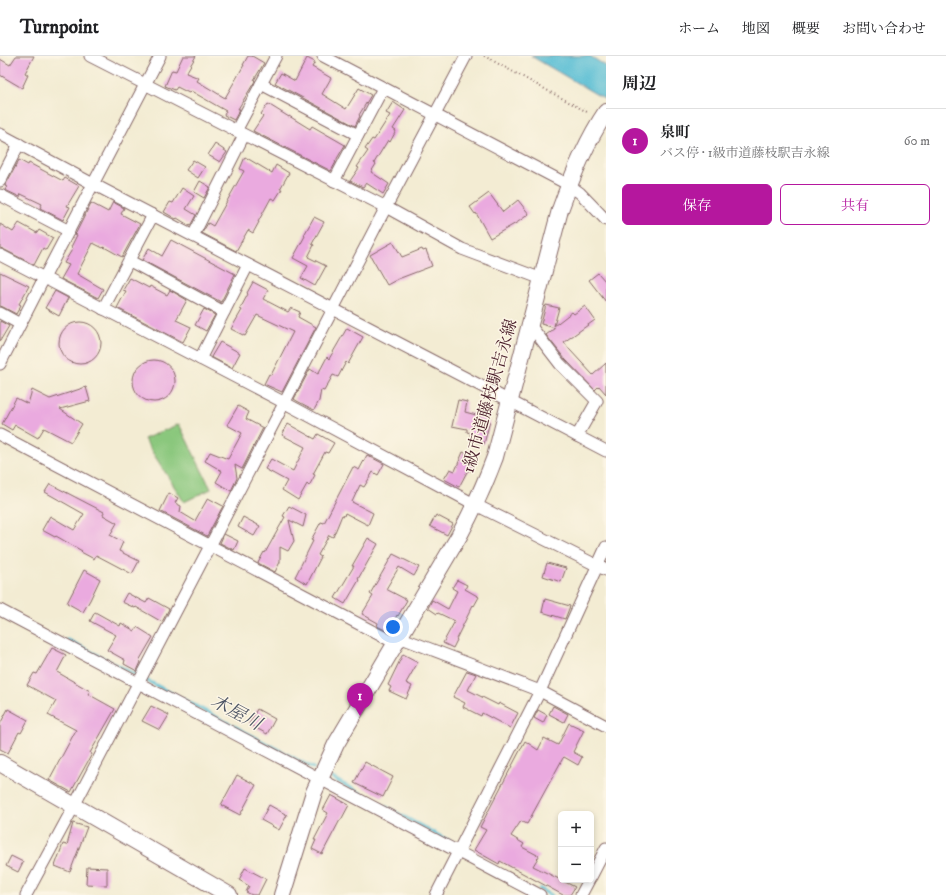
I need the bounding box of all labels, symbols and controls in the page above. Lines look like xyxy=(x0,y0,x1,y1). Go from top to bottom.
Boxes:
text: Turnpoint xyxy=(20,16,99,39)
text: ホーム xyxy=(678,20,720,38)
text: 地図 xyxy=(742,20,770,38)
text: 概要 xyxy=(792,20,820,38)
text: お問い合わせ xyxy=(842,20,926,38)
text: 周辺 xyxy=(622,73,656,95)
text: 泉町 xyxy=(660,123,690,142)
text: 1 xyxy=(633,133,637,149)
text: 60 m xyxy=(904,133,930,149)
text: バス停 · 1級市道藤枝駅吉永線 xyxy=(660,145,829,161)
button: 保存 xyxy=(622,184,772,225)
button: 共有 xyxy=(780,184,930,225)
street label: 1級市道藤枝駅吉永線 xyxy=(457,316,523,476)
your location xyxy=(383,617,403,637)
pin: 1 xyxy=(347,683,373,716)
water label: 木屋川 xyxy=(207,691,267,736)
map controls xyxy=(558,811,594,883)
button: + xyxy=(558,811,594,847)
button: − xyxy=(558,847,594,883)

